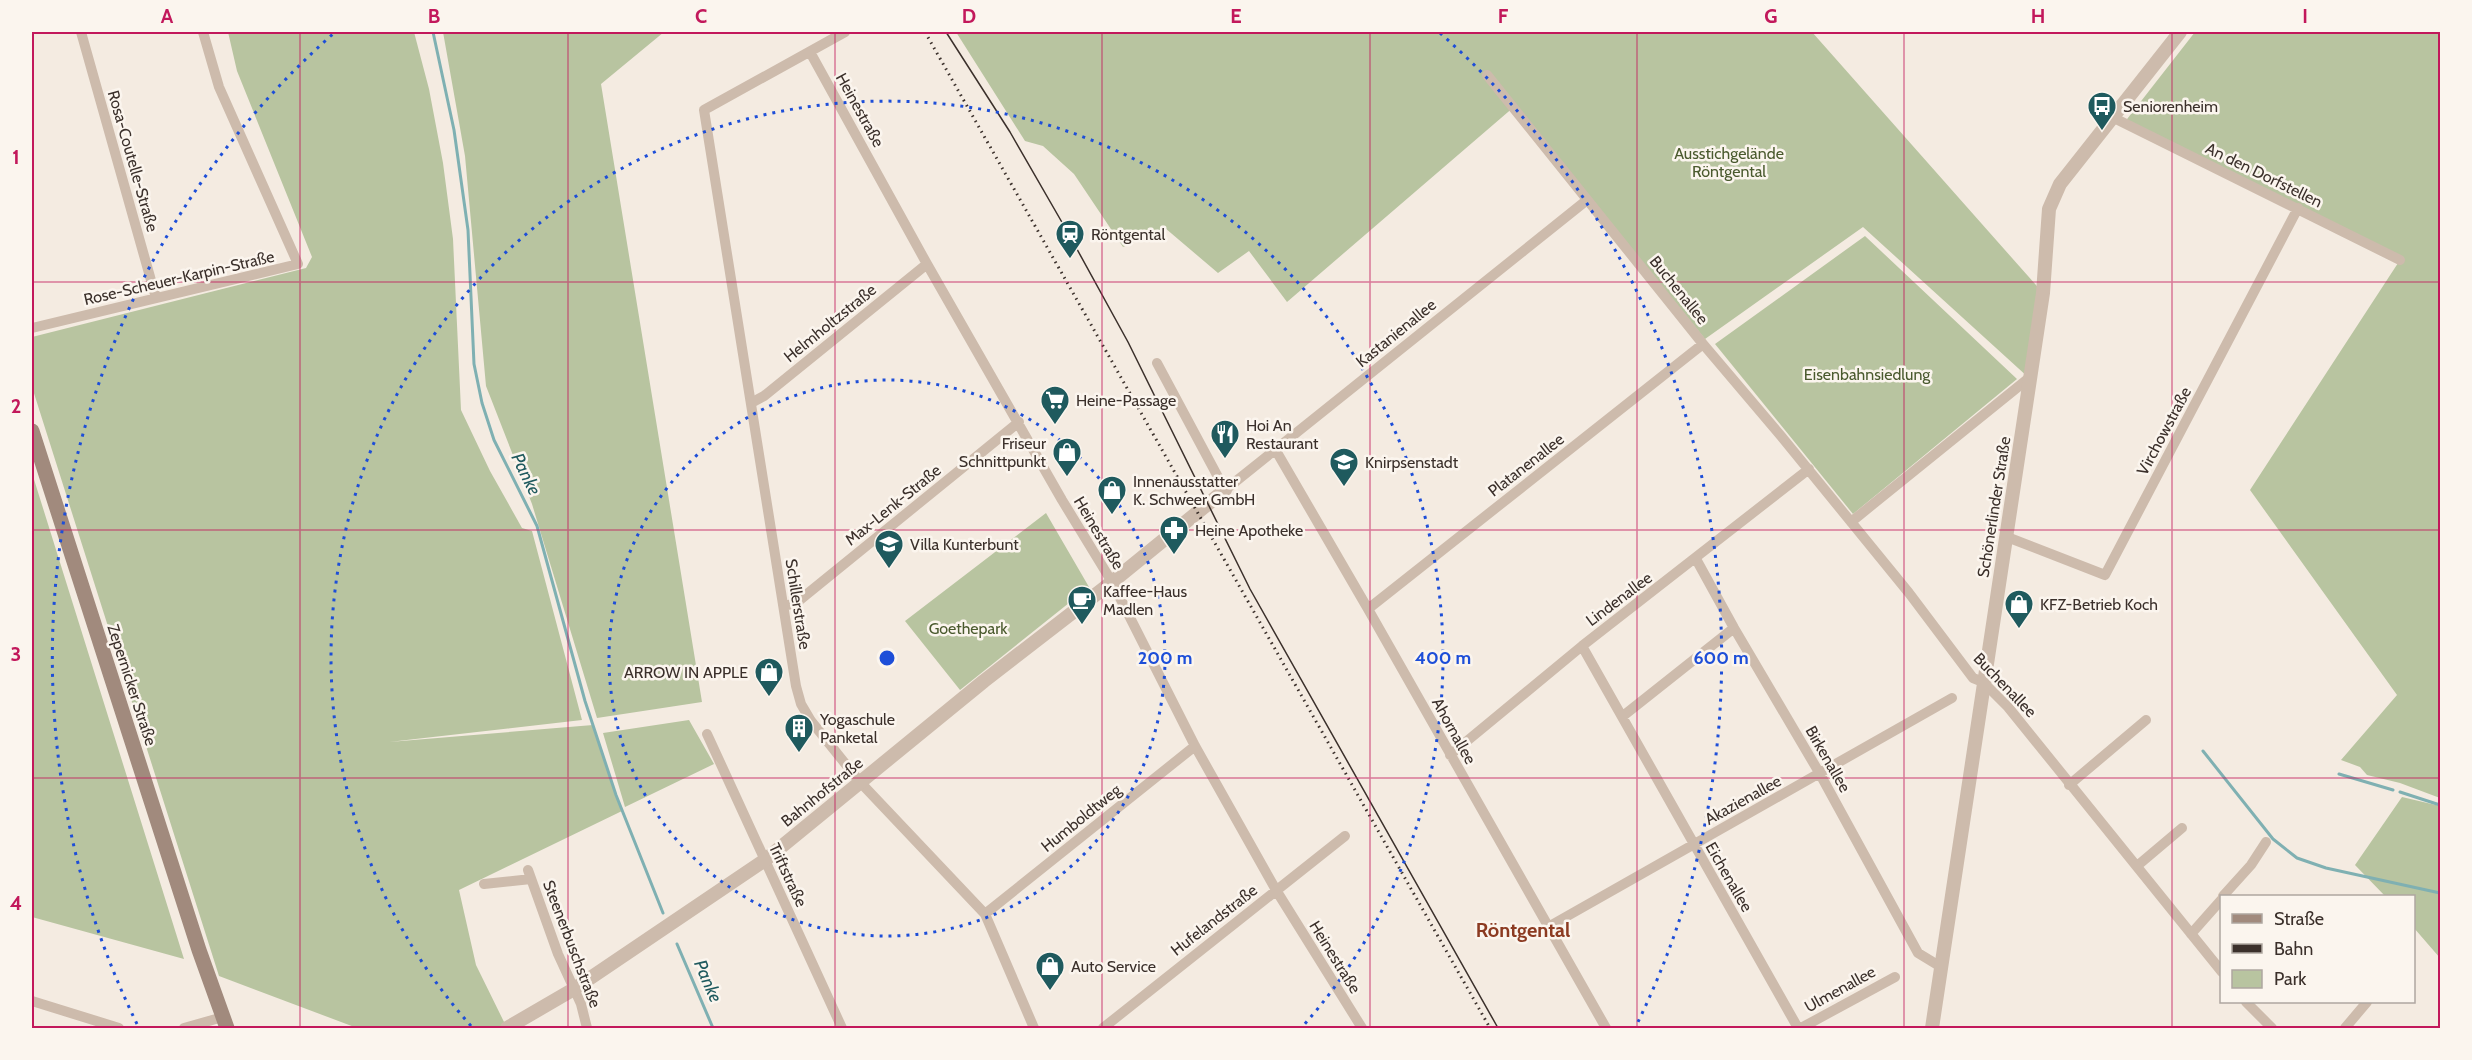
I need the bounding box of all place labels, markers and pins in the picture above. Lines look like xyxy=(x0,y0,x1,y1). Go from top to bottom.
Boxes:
bus stop icon: Seniorenheim xyxy=(2086,90,2118,132)
place label: Seniorenheim xyxy=(2123,97,2218,116)
station icon: Röntgental xyxy=(1054,218,1086,260)
place label: Röntgental xyxy=(1091,225,1165,244)
supermarket icon: Heine-Passage xyxy=(1039,384,1071,426)
place label: Heine-Passage xyxy=(1076,391,1176,410)
place label: Hoi An Restaurant xyxy=(1246,416,1319,453)
restaurant icon: Hoi An Restaurant xyxy=(1209,418,1241,460)
place label: Friseur Schnittpunkt xyxy=(959,434,1047,471)
shop icon: Friseur Schnittpunkt xyxy=(1051,436,1083,478)
school or university icon: Knirpsenstadt xyxy=(1328,446,1360,488)
place label: Knirpsenstadt xyxy=(1365,453,1459,472)
place label: Innenausstatter K. Schweer GmbH xyxy=(1133,472,1255,509)
shop icon: Innenausstatter K. Schweer GmbH xyxy=(1096,474,1128,516)
pharmacy icon: Heine Apotheke xyxy=(1158,514,1190,556)
place label: Heine Apotheke xyxy=(1195,521,1303,540)
school or university icon: Villa Kunterbunt xyxy=(873,528,905,570)
place label: Villa Kunterbunt xyxy=(910,535,1019,554)
place label: Kaffee-Haus Madlen xyxy=(1103,582,1187,619)
cafe icon: Kaffee-Haus Madlen xyxy=(1066,584,1098,626)
shop icon: KFZ-Betrieb Koch xyxy=(2003,588,2035,630)
place label: KFZ-Betrieb Koch xyxy=(2040,595,2158,614)
centre of rings xyxy=(877,648,897,668)
shop icon: ARROW IN APPLE xyxy=(753,656,785,698)
place label: ARROW IN APPLE xyxy=(624,663,748,682)
place label: Yogaschule Panketal xyxy=(819,710,895,747)
building icon: Yogaschule Panketal xyxy=(783,712,815,754)
shop icon: Auto Service xyxy=(1034,950,1066,992)
place label: Auto Service xyxy=(1071,957,1156,976)

